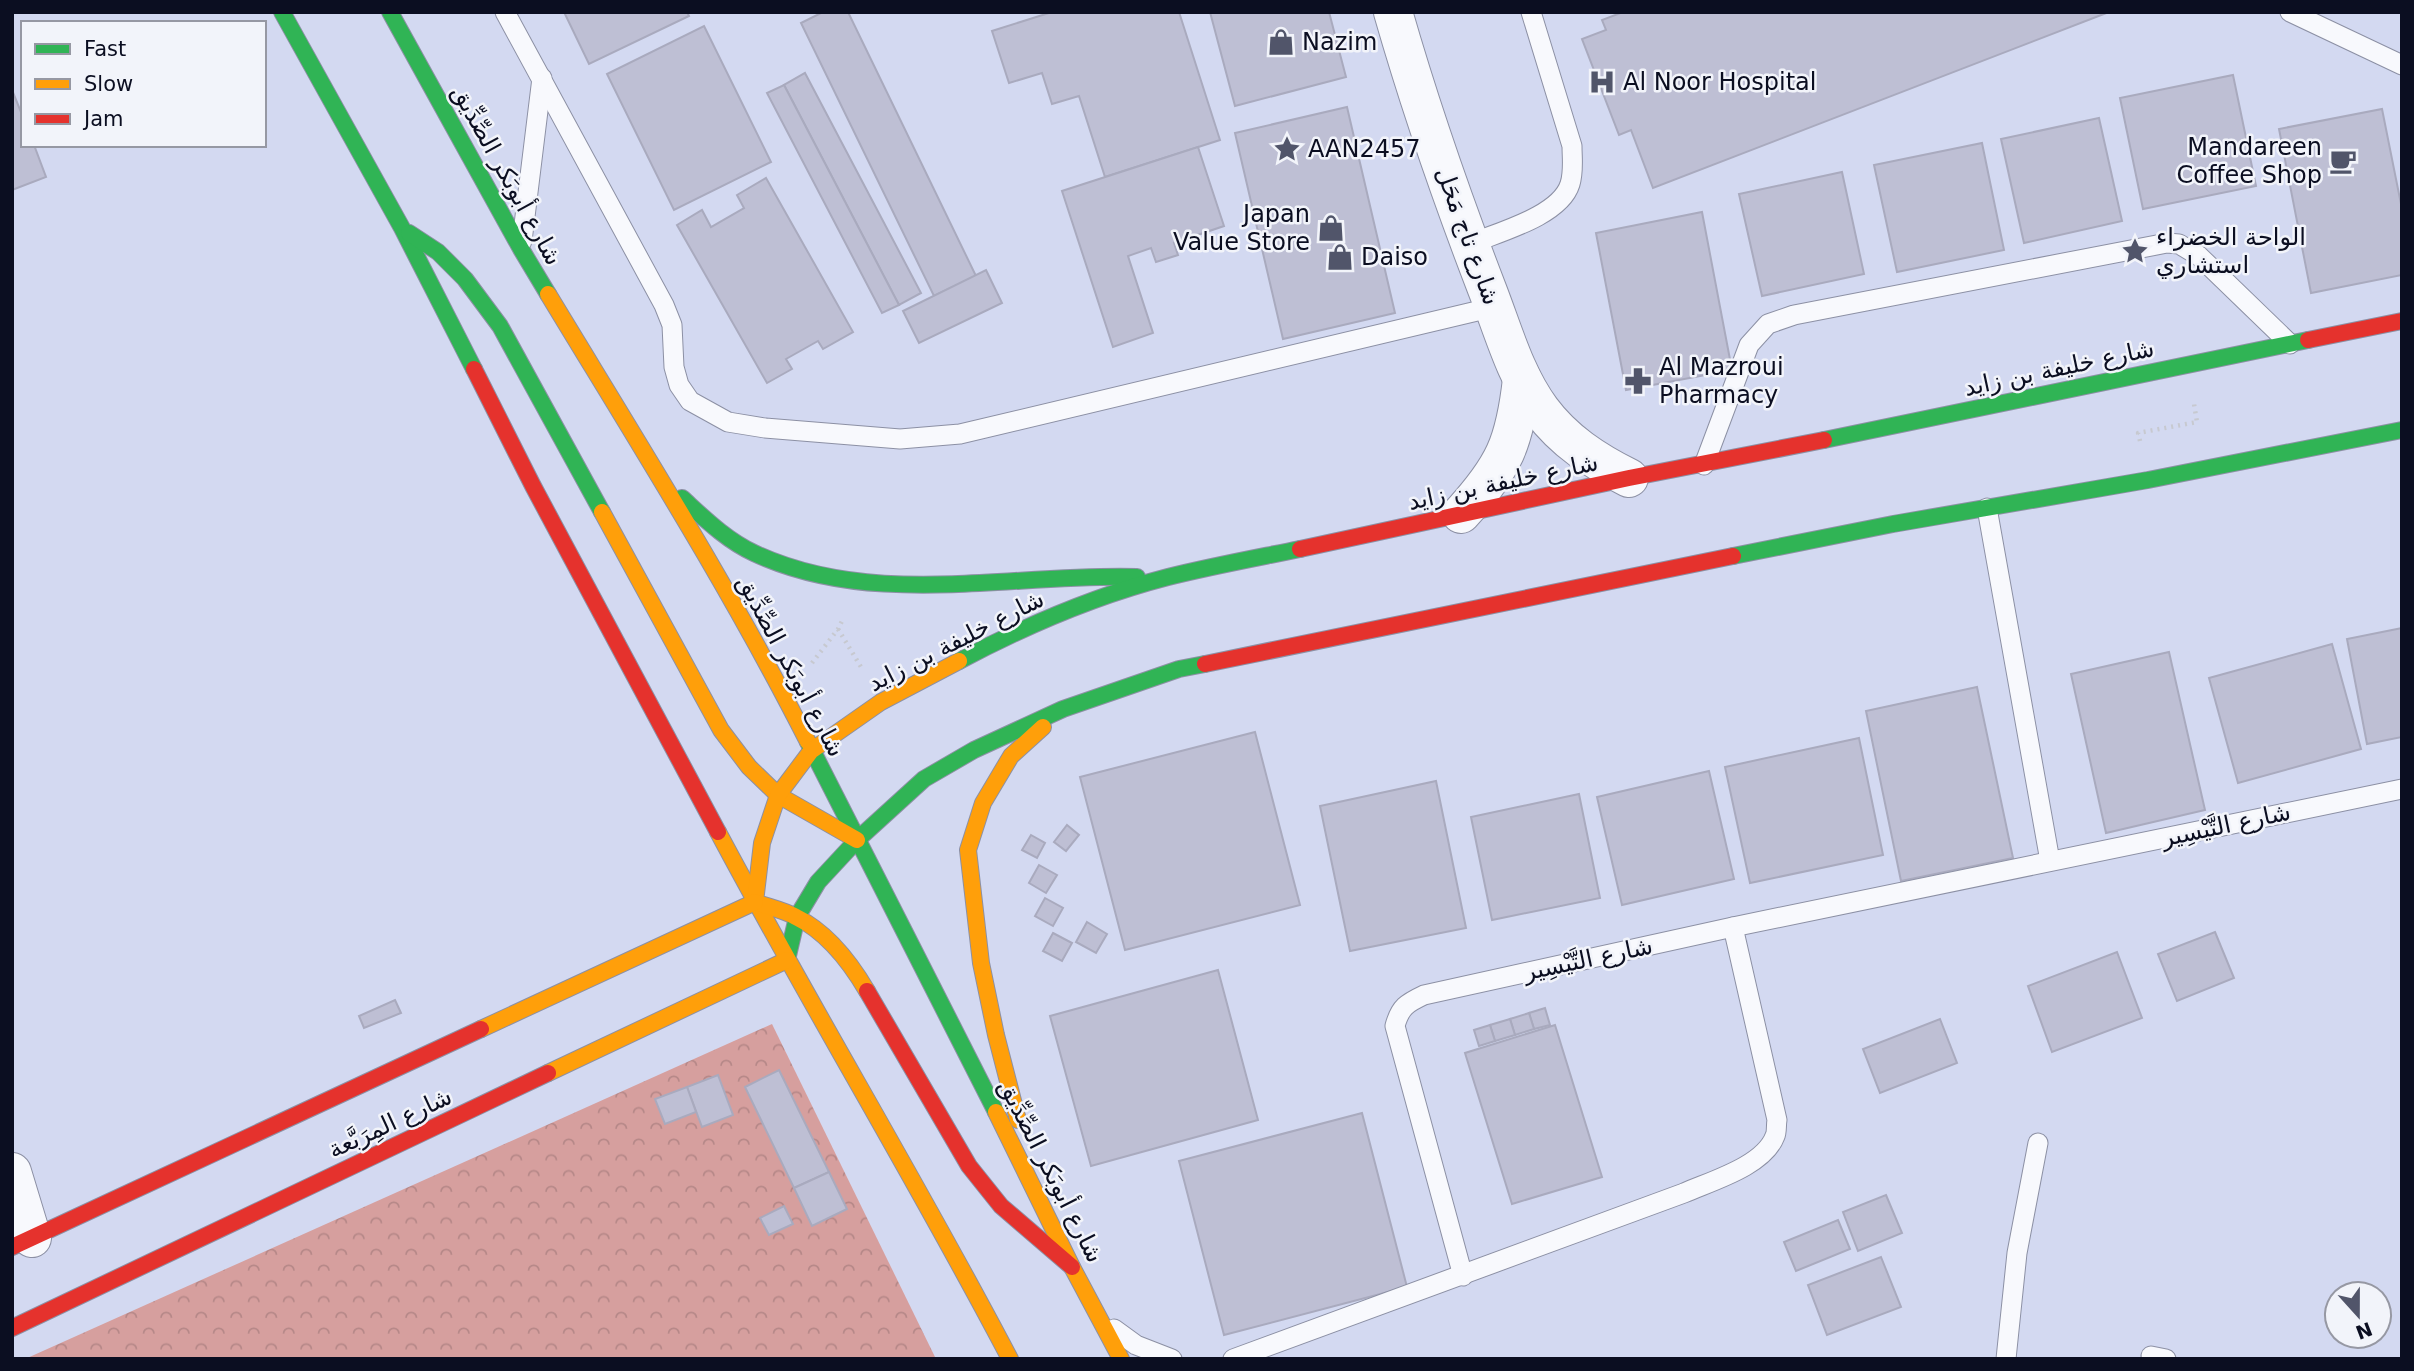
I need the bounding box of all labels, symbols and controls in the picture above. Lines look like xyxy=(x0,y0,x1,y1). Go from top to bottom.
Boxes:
legend xyxy=(21,21,266,147)
shop icon: Nazim xyxy=(1266,27,1296,57)
place label: Nazim xyxy=(1302,28,1377,56)
text: Fast xyxy=(84,37,126,61)
hospital icon: Al Noor Hospital xyxy=(1587,67,1617,97)
place label: Al Noor Hospital xyxy=(1623,68,1816,96)
text: Slow xyxy=(84,72,133,96)
street label: شارع أبوبَكر الصِّدِّيق xyxy=(446,79,570,270)
text: Jam xyxy=(82,107,124,131)
place label: Mandareen Coffee Shop xyxy=(2177,133,2322,189)
place icon: AAN2457 xyxy=(1272,134,1302,164)
place label: AAN2457 xyxy=(1308,135,1421,163)
cafe icon: Mandareen Coffee Shop xyxy=(2328,146,2358,176)
street label: شارع تاج مَحَل xyxy=(1430,163,1506,309)
place label: Japan Value Store xyxy=(1173,200,1310,256)
shop icon: Japan Value Store xyxy=(1316,213,1346,243)
place label: الواحة الخضراء استشاري xyxy=(2156,223,2306,279)
place icon: الواحة الخضراء استشاري xyxy=(2120,236,2150,266)
shop icon: Daiso xyxy=(1325,242,1355,272)
place label: Daiso xyxy=(1361,243,1428,271)
street label: شارع خليفة بن زايد xyxy=(1961,334,2157,402)
place label: Al Mazroui Pharmacy xyxy=(1659,353,1784,409)
pharmacy icon: Al Mazroui Pharmacy xyxy=(1623,366,1653,396)
street label: شارع خليفة بن زايد xyxy=(1405,448,1601,516)
street label: شارع أبوبَكر الصِّدِّيق xyxy=(731,569,852,762)
street label: شارع خليفة بن زايد xyxy=(863,585,1049,697)
street label: شارع التَّيْسِير xyxy=(2158,797,2293,853)
street label: شارع التَّيْسِير xyxy=(1520,931,1655,987)
street label: شارع أبوبَكر الصِّدِّيق xyxy=(993,1074,1111,1267)
street label: شارع المِرَبَّعة xyxy=(324,1082,456,1164)
north arrow xyxy=(2323,1280,2393,1350)
text: N xyxy=(2353,1318,2375,1344)

